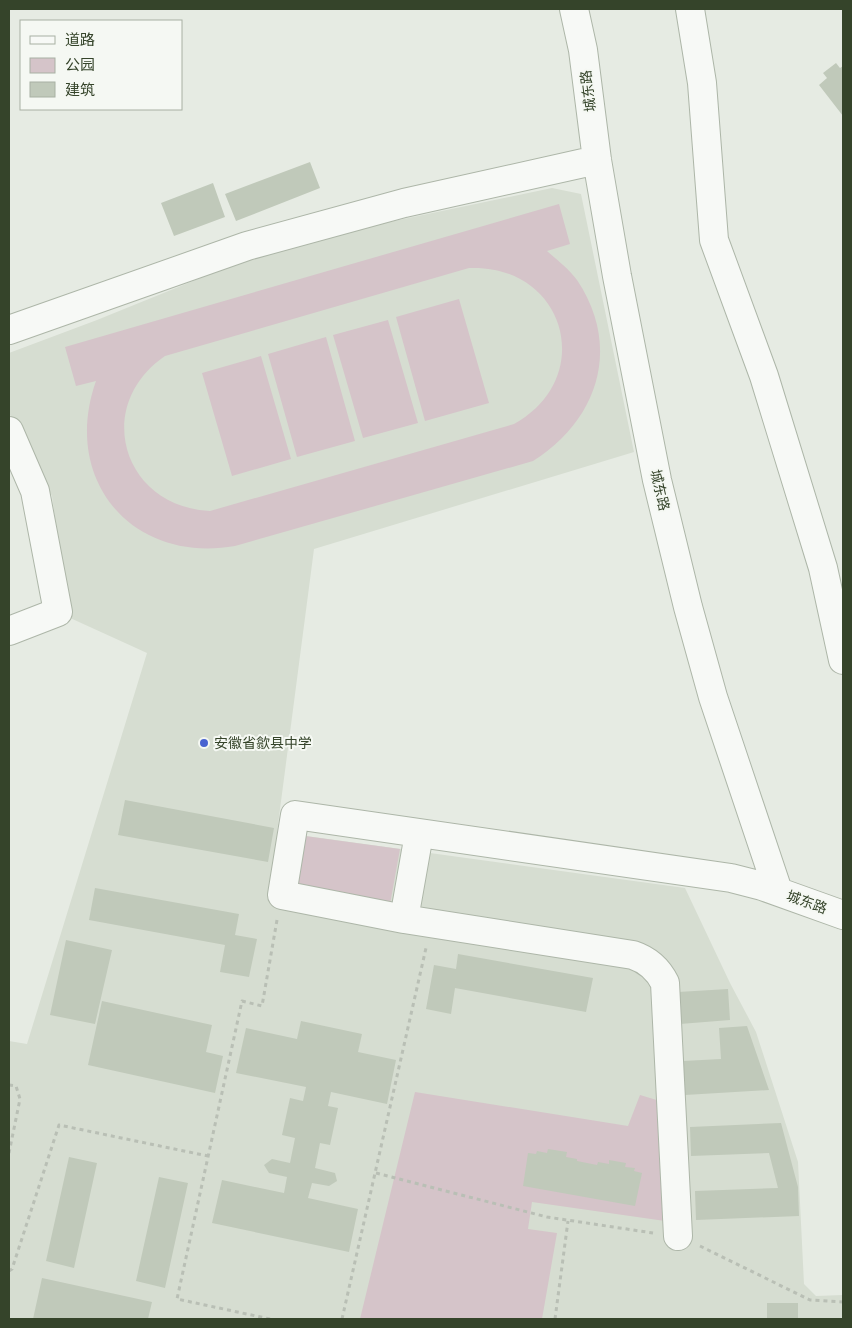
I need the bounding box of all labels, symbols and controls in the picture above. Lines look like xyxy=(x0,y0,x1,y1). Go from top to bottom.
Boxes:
legend xyxy=(20,20,182,110)
text: 道路 xyxy=(65,30,95,49)
text: 公园 xyxy=(65,55,95,74)
street label: 城东路 xyxy=(577,69,599,113)
text: 建筑 xyxy=(65,80,95,99)
street label: 城东路 xyxy=(647,468,673,512)
place label: 安徽省歙县中学 xyxy=(214,734,312,752)
marker: 安徽省歙县中学 xyxy=(198,737,210,749)
street label: 城东路 xyxy=(784,886,830,918)

